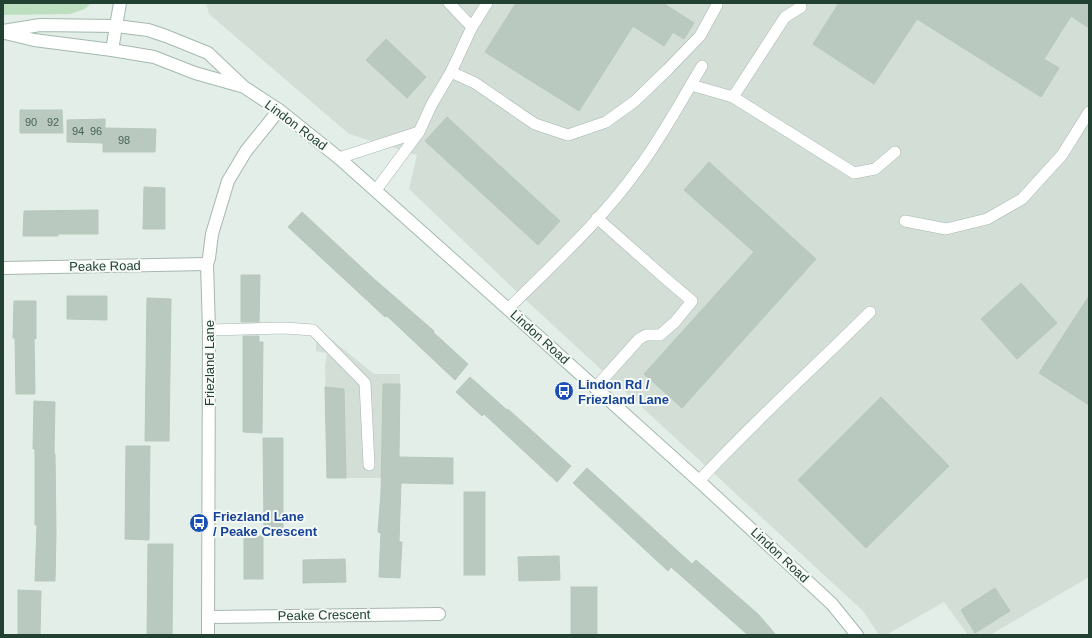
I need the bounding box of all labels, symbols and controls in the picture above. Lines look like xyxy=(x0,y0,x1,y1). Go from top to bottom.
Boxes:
street label: Lindon Road xyxy=(262,97,330,153)
house number: 90 xyxy=(25,116,37,128)
house number: 92 xyxy=(47,116,59,128)
house number: 94 xyxy=(72,125,84,137)
house number: 96 xyxy=(90,125,102,137)
house number: 98 xyxy=(118,134,130,146)
street label: Peake Road xyxy=(69,258,141,274)
street label: Lindon Road xyxy=(508,307,572,367)
street label: Friezland Lane xyxy=(202,320,217,406)
place label: Lindon Rd / Friezland Lane xyxy=(578,377,669,407)
bus stop icon: Lindon Rd / Friezland Lane xyxy=(553,380,575,402)
place label: Friezland Lane / Peake Crescent xyxy=(213,509,318,539)
bus stop icon: Friezland Lane / Peake Crescent xyxy=(188,512,210,534)
street label: Lindon Road xyxy=(748,524,812,586)
street label: Peake Crescent xyxy=(278,607,371,623)

